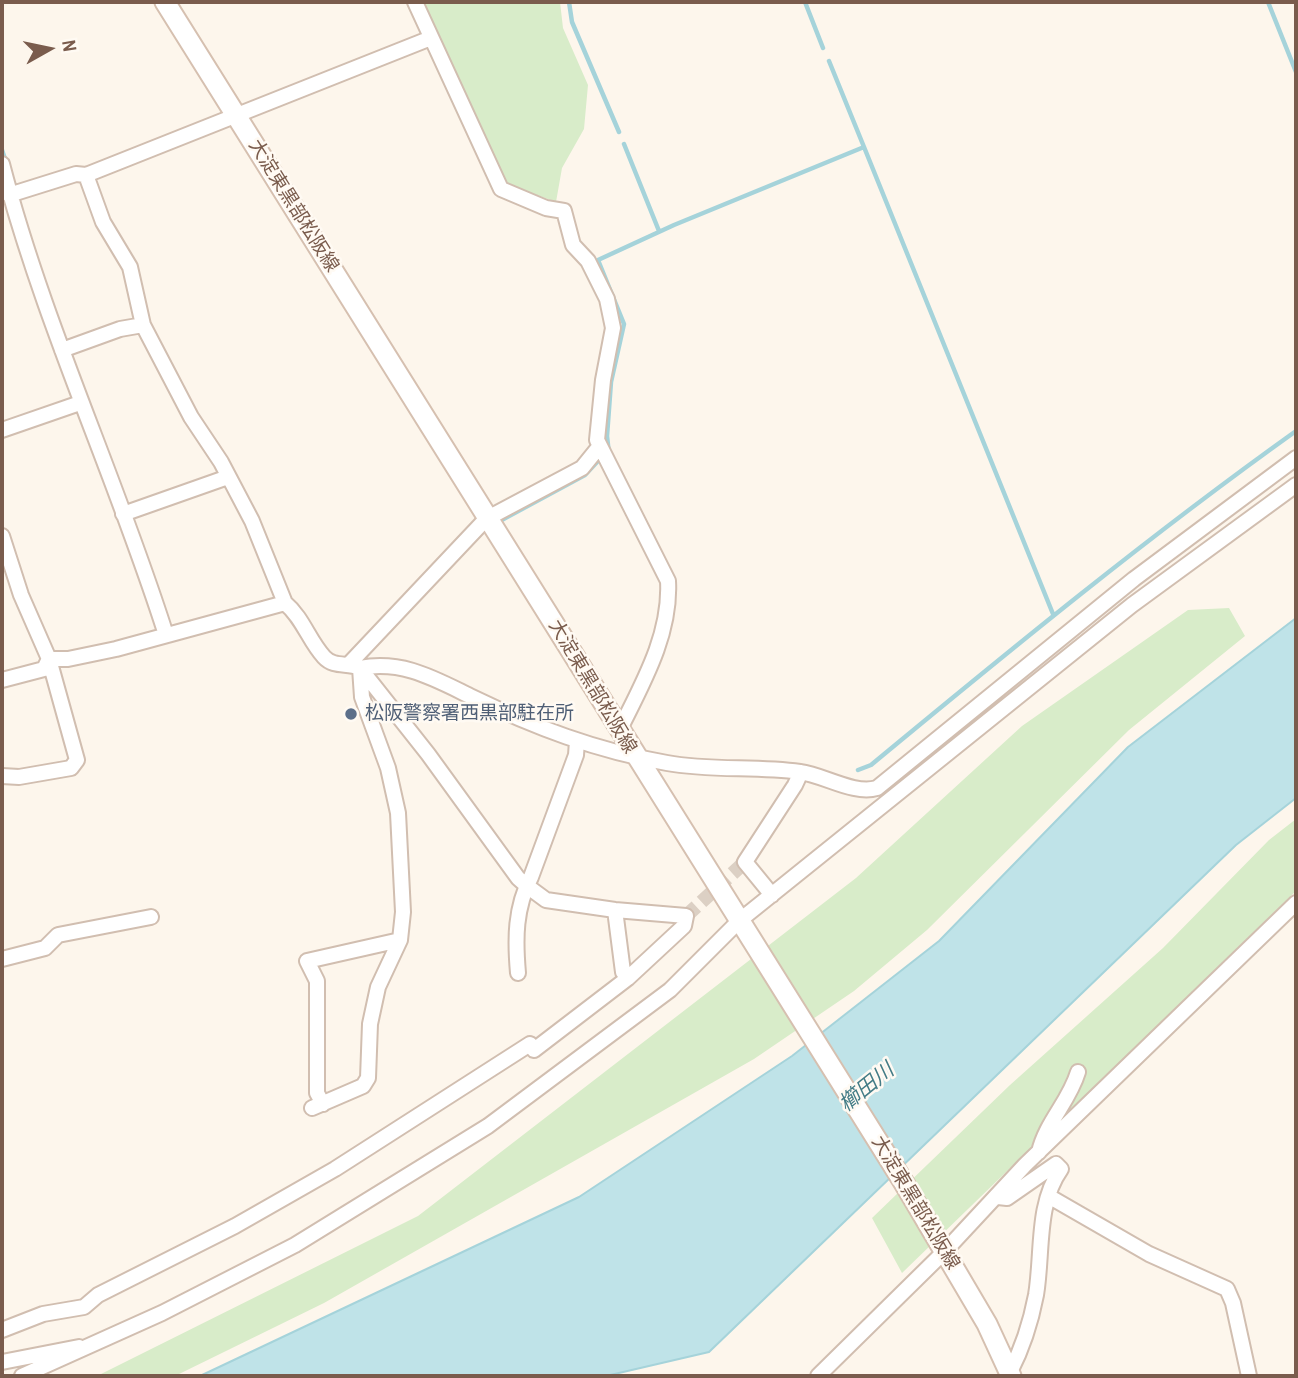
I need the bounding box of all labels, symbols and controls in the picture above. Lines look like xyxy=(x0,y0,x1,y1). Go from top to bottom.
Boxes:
north arrow xyxy=(14,14,84,84)
text: N xyxy=(56,38,83,53)
street label: 大淀東黒部松阪線 xyxy=(243,136,343,276)
street label: 大淀東黒部松阪線 xyxy=(543,616,641,758)
place label: 松阪警察署西黒部駐在所 xyxy=(365,703,574,725)
marker: 松阪警察署西黒部駐在所 xyxy=(343,706,359,722)
water label: 櫛田川 xyxy=(835,1058,899,1118)
street label: 大淀東黒部松阪線 xyxy=(866,1132,964,1274)

